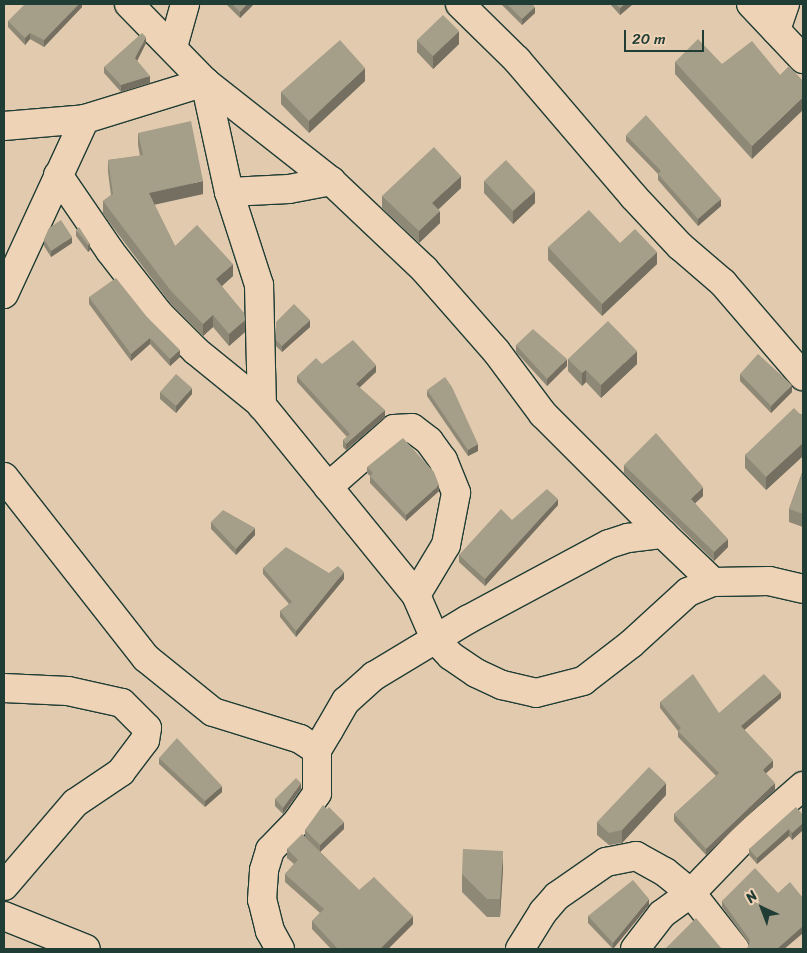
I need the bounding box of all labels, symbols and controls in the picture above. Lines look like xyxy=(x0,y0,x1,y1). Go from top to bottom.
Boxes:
scale bar xyxy=(627,20,707,52)
text: 20 m xyxy=(632,26,666,52)
north arrow xyxy=(737,883,787,933)
text: N xyxy=(739,884,763,909)

